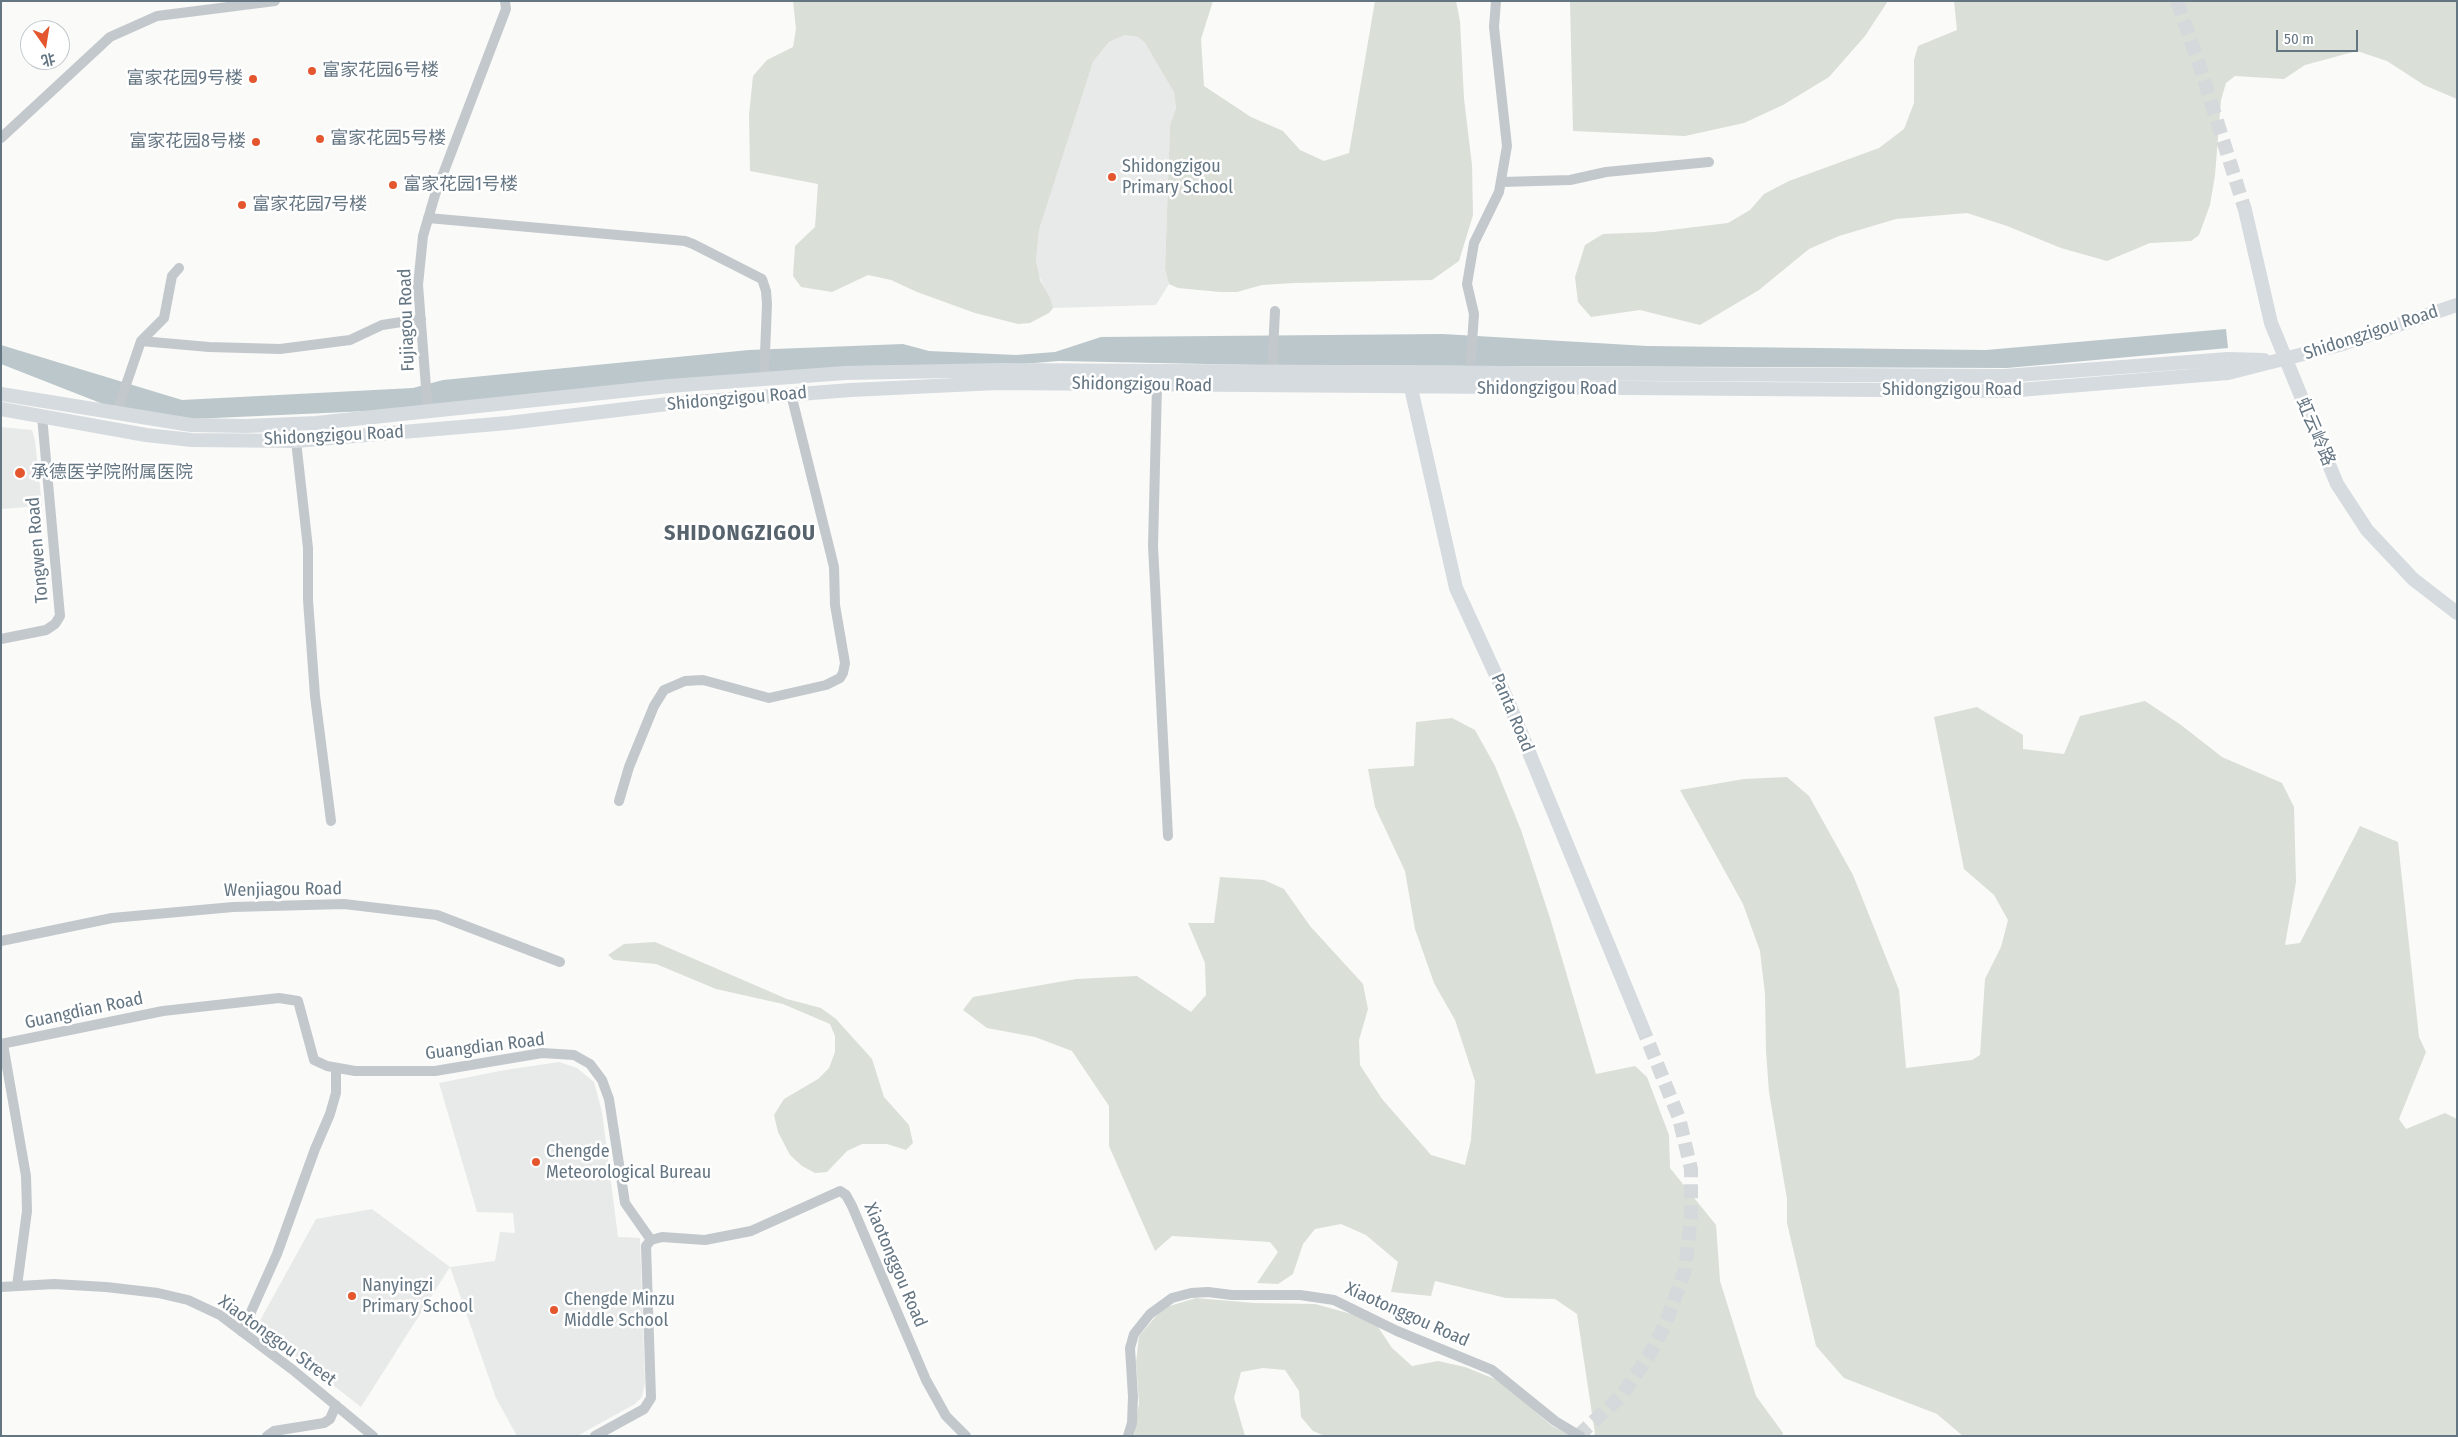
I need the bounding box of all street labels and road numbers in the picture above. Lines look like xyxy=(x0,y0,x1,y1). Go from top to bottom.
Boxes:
street label: Fujiagou Road xyxy=(394,268,420,372)
street label: Shidongzigou Road xyxy=(2301,301,2441,365)
street label: Shidongzigou Road xyxy=(1072,373,1212,397)
street label: Shidongzigou Road xyxy=(1477,378,1617,400)
street label: Shidongzigou Road xyxy=(1882,379,2022,401)
street label: Shidongzigou Road xyxy=(666,382,808,416)
street label: 虹云岭路 xyxy=(2291,395,2339,469)
street label: Shidongzigou Road xyxy=(263,422,405,450)
street label: Tongwen Road xyxy=(23,496,53,604)
street label: Panta Road xyxy=(1486,671,1538,755)
street label: Wenjiagou Road xyxy=(224,878,342,902)
street label: Guangdian Road xyxy=(23,988,145,1034)
street label: Guangdian Road xyxy=(424,1029,546,1065)
street label: Xiaotonggou Road xyxy=(859,1199,931,1331)
street label: Xiaotonggou Road xyxy=(1342,1278,1472,1352)
street label: Xiaotonggou Street xyxy=(214,1291,340,1391)

